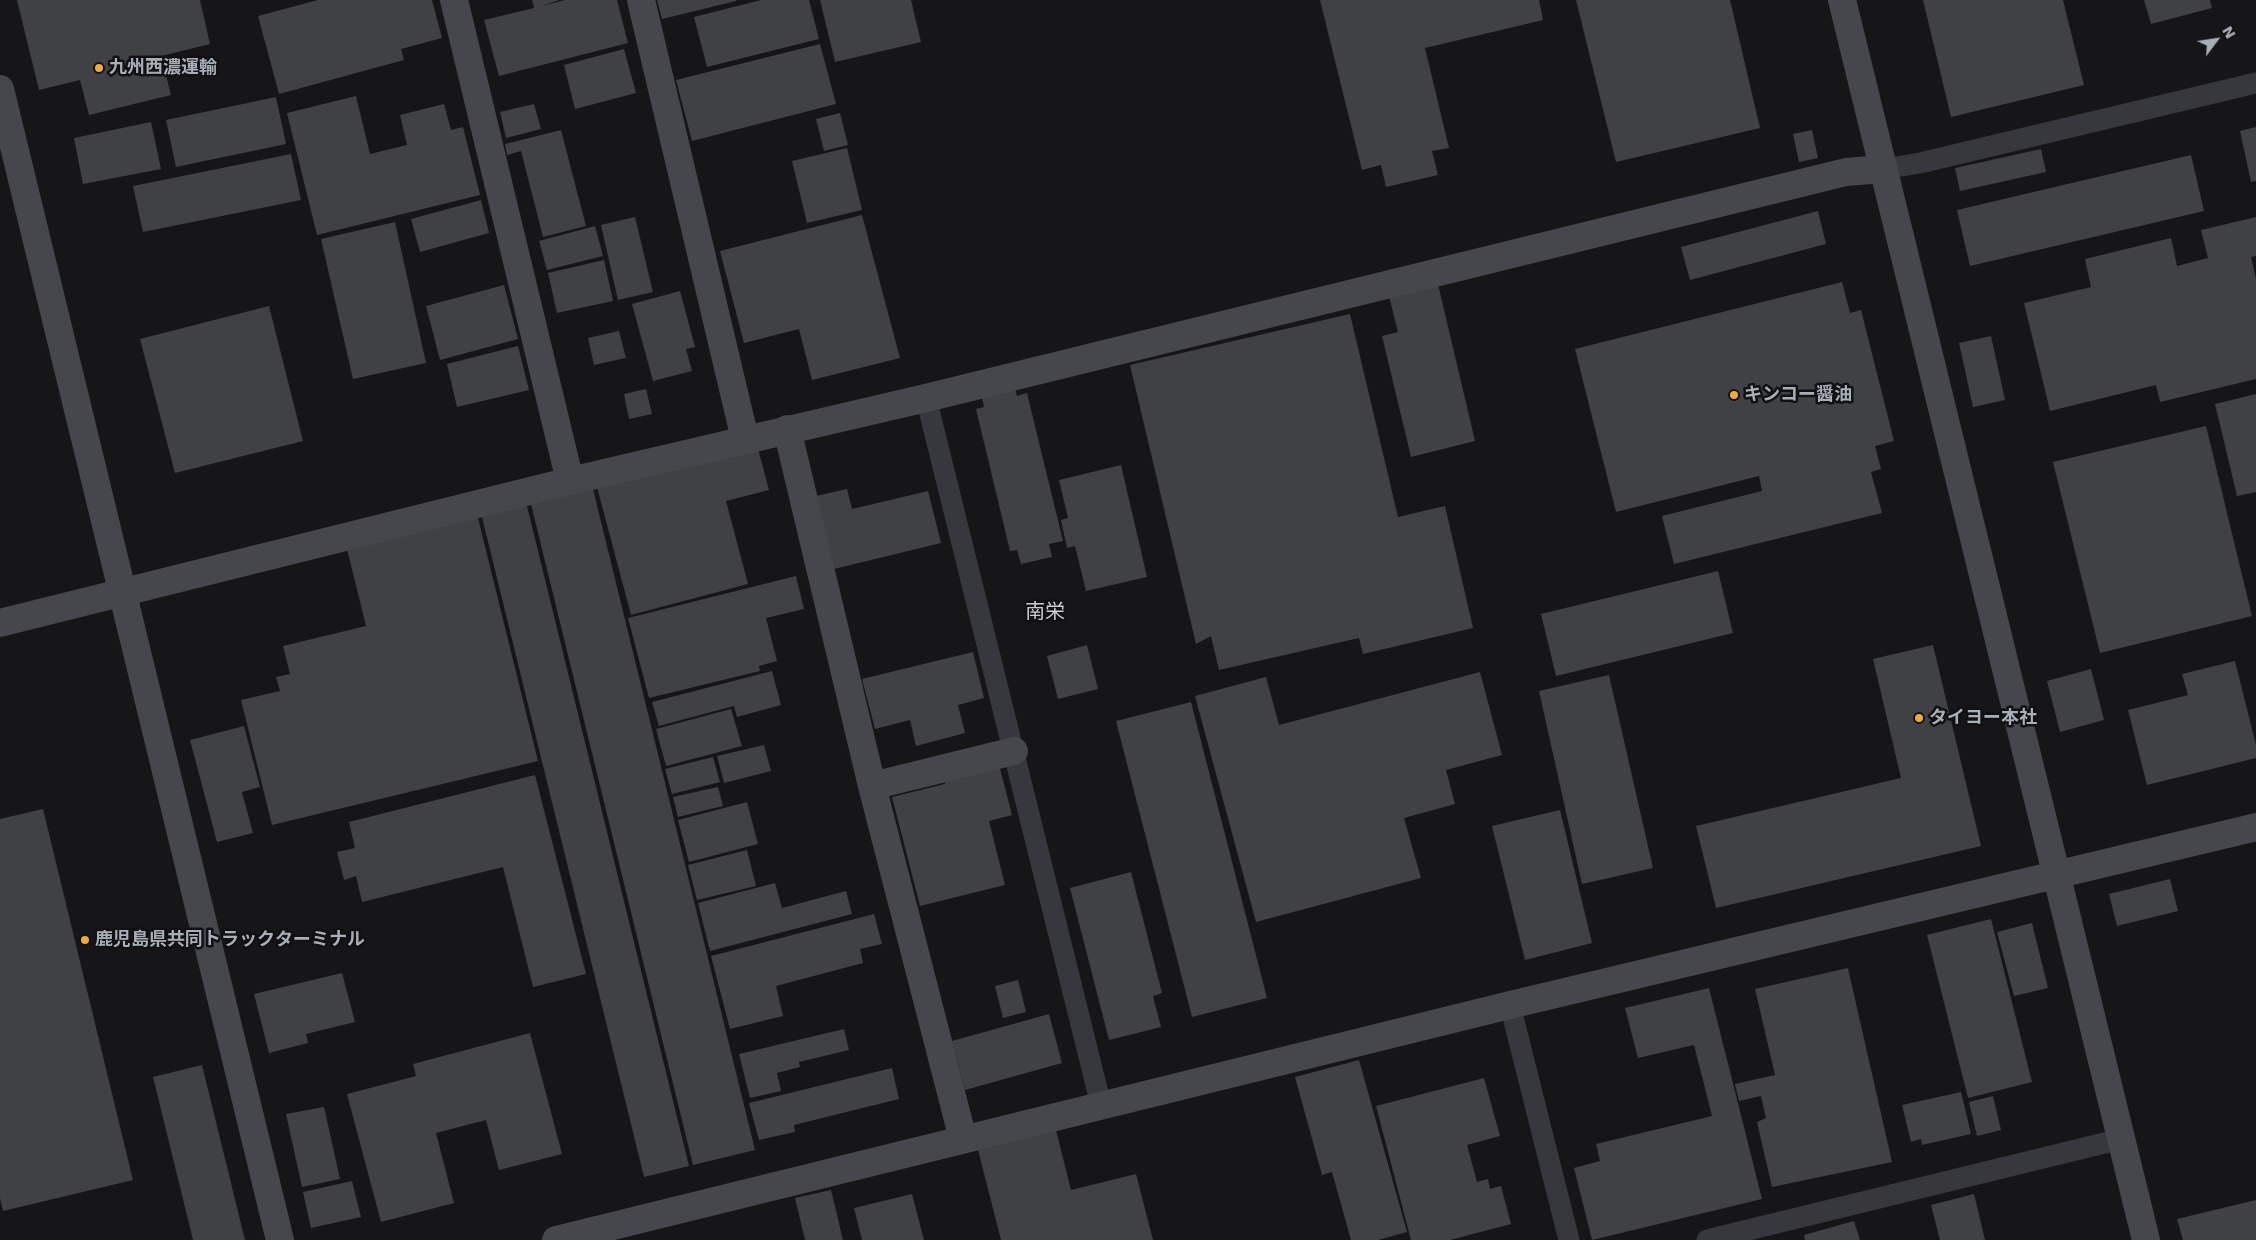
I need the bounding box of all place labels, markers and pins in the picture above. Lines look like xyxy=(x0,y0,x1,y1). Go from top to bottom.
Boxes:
place label: 九州西濃運輸 xyxy=(109,57,217,79)
marker: 九州西濃運輸 xyxy=(93,62,105,74)
place label: キンコー醤油 xyxy=(1744,384,1852,406)
marker: キンコー醤油 xyxy=(1728,389,1740,401)
place label: タイヨー本社 xyxy=(1929,707,2037,729)
marker: タイヨー本社 xyxy=(1913,712,1925,724)
place label: 鹿児島県共同トラックターミナル xyxy=(95,929,365,951)
marker: 鹿児島県共同トラックターミナル xyxy=(79,934,91,946)

